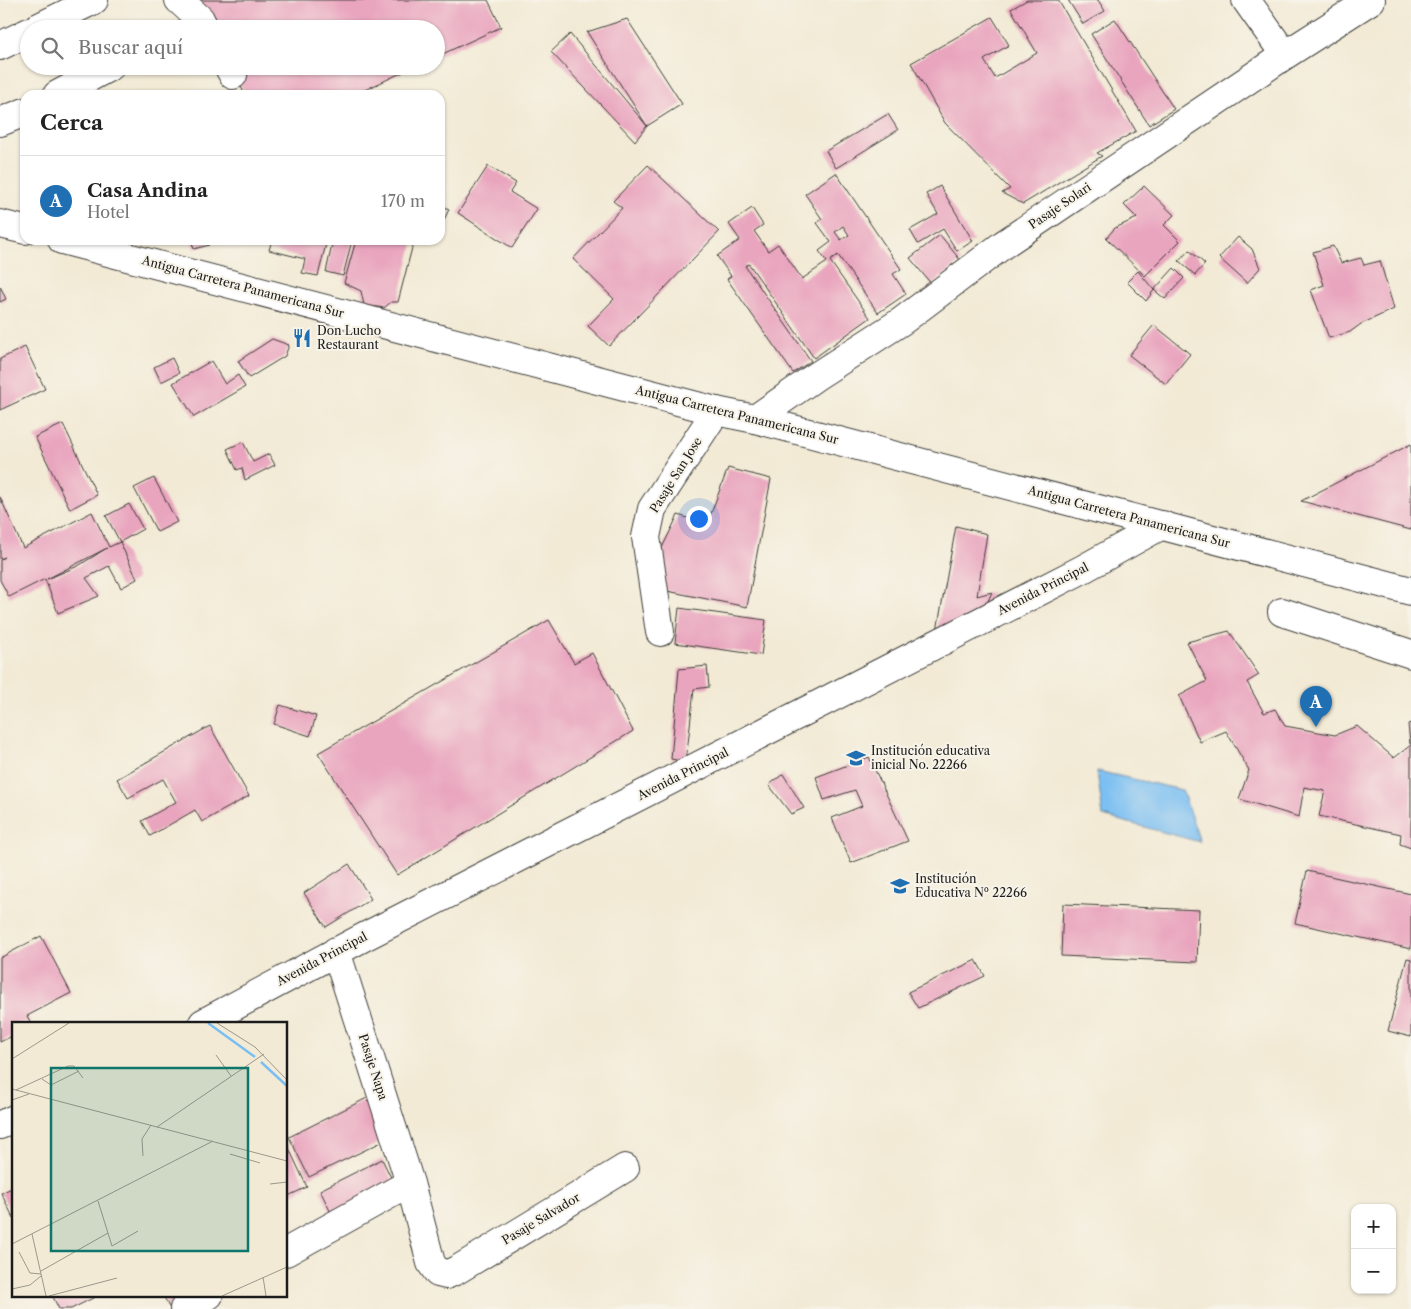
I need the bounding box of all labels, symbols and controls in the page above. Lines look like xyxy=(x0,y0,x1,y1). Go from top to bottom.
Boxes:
search box xyxy=(20,20,445,75)
icon: search xyxy=(38,34,66,62)
text: Buscar aquí xyxy=(78,36,183,59)
text: Cerca xyxy=(40,110,103,135)
text: Casa Andina xyxy=(87,179,208,202)
street label: Pasaje Solari xyxy=(1026,179,1094,232)
text: A xyxy=(50,191,62,211)
text: 170 m xyxy=(381,191,425,211)
text: Hotel xyxy=(87,202,130,222)
street label: Antigua Carretera Panamericana Sur xyxy=(139,252,346,321)
place label: Don Lucho Restaurant xyxy=(317,323,381,352)
restaurant icon: Don Lucho Restaurant xyxy=(291,327,313,349)
street label: Antigua Carretera Panamericana Sur xyxy=(633,382,840,447)
street label: Pasaje San Jose xyxy=(646,434,705,515)
street label: Antigua Carretera Panamericana Sur xyxy=(1025,482,1232,551)
your location xyxy=(686,506,712,532)
street label: Avenida Principal xyxy=(994,559,1091,618)
pin: A xyxy=(1300,686,1332,727)
place label: Institución educativa inicial No. 22266 xyxy=(871,743,991,772)
street label: Avenida Principal xyxy=(634,744,731,803)
school or university icon: Institución educativa inicial No. 22266 xyxy=(845,747,867,769)
place label: Institución Educativa Nº 22266 xyxy=(915,871,1027,900)
school or university icon: Institución Educativa Nº 22266 xyxy=(889,875,911,897)
street label: Avenida Principal xyxy=(273,928,370,989)
inset map xyxy=(12,1022,288,1296)
street label: Pasaje Napa xyxy=(356,1032,391,1102)
street label: Pasaje Salvador xyxy=(499,1189,582,1248)
map controls xyxy=(1351,1204,1396,1294)
button: + xyxy=(1351,1204,1396,1249)
button: − xyxy=(1351,1249,1396,1294)

